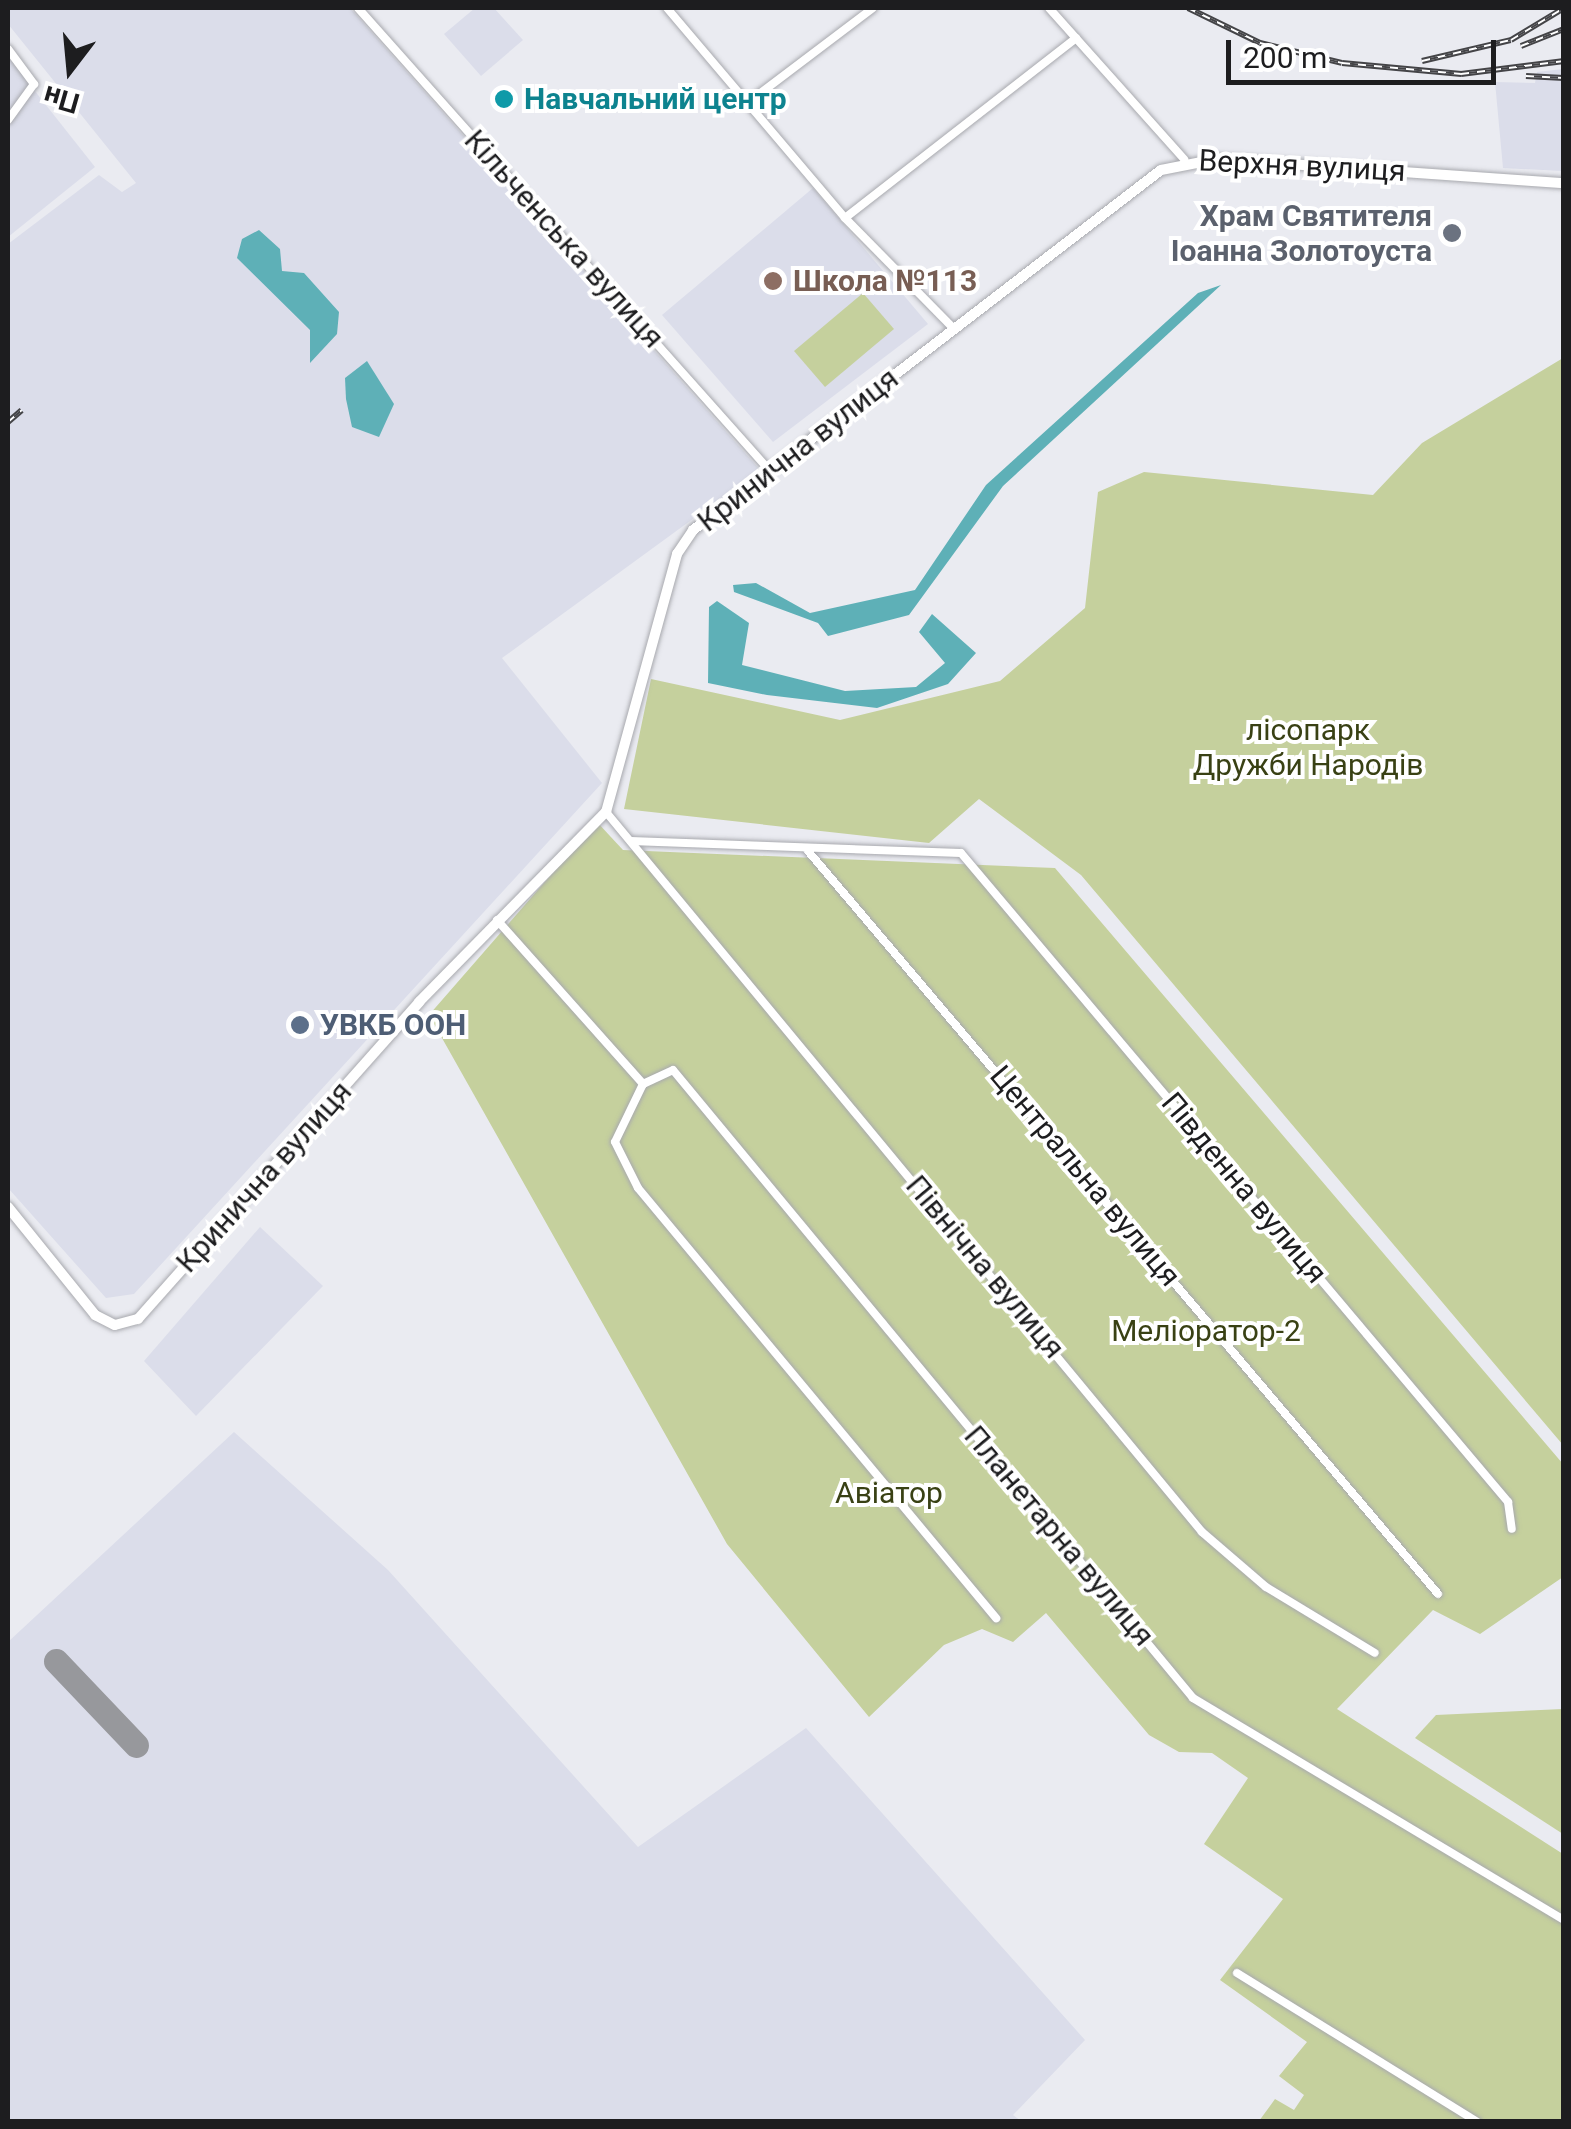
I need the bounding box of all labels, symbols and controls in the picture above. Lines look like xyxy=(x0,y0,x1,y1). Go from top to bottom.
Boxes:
north arrow xyxy=(20,20,120,120)
scale bar xyxy=(1231,20,1501,82)
text: 200 m xyxy=(1243,40,1327,75)
text: Пн xyxy=(40,79,83,120)
place label: Навчальний центр xyxy=(524,81,787,117)
marker: Навчальний центр xyxy=(493,88,515,110)
street label: Кільченська вулиця xyxy=(457,123,671,355)
street label: Верхня вулиця xyxy=(1198,143,1406,189)
place label: Храм Святителя Іоанна Золотоуста xyxy=(1171,198,1432,268)
marker: Храм Святителя Іоанна Золотоуста xyxy=(1441,222,1463,244)
place label: Школа №113 xyxy=(793,263,977,299)
marker: Школа №113 xyxy=(762,270,784,292)
street label: Кринична вулиця xyxy=(690,360,906,540)
park label: лісопарк Дружби Народів xyxy=(1193,712,1423,782)
place label: УВКБ ООН xyxy=(320,1007,466,1043)
marker: УВКБ ООН xyxy=(289,1014,311,1036)
street label: Центральна вулиця xyxy=(982,1058,1188,1294)
street label: Кринична вулиця xyxy=(169,1074,359,1280)
street label: Південна вулиця xyxy=(1154,1085,1334,1291)
street label: Північна вулиця xyxy=(898,1168,1072,1366)
park label: Меліоратор-2 xyxy=(1111,1313,1301,1349)
street label: Планетарна вулиця xyxy=(956,1419,1162,1653)
park label: Авіатор xyxy=(835,1475,943,1511)

